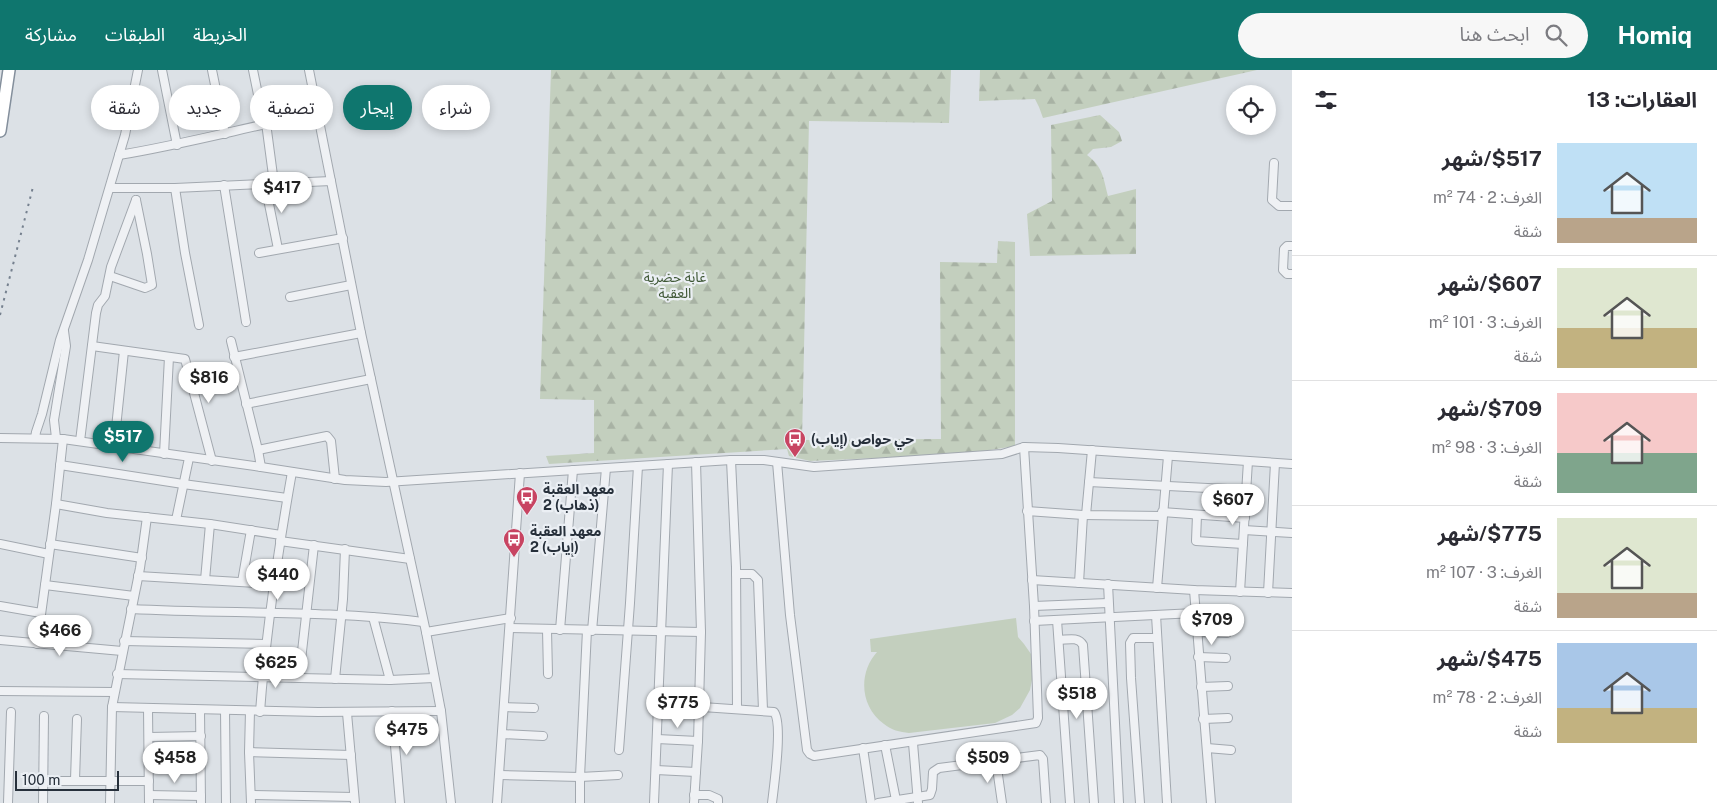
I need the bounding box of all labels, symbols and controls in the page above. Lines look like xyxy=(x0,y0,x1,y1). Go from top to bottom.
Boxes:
search box xyxy=(1238,13,1588,58)
icon: search xyxy=(1542,21,1570,49)
text: Homiq xyxy=(1618,21,1692,49)
text: ابحث هنا xyxy=(1459,23,1530,45)
text: مشاركة xyxy=(25,24,77,45)
text: الطبقات xyxy=(105,24,165,45)
text: الخريطة xyxy=(193,24,247,45)
chip: شقة xyxy=(91,85,159,130)
chip: جديد xyxy=(169,85,240,130)
chip: تصفية xyxy=(250,85,333,130)
chip: إيجار xyxy=(343,85,412,130)
chip: شراء xyxy=(422,85,490,130)
map controls xyxy=(1226,85,1276,135)
button: locate xyxy=(1226,85,1276,135)
icon: filters xyxy=(1312,86,1340,114)
text: العقارات: 13 xyxy=(1587,87,1697,112)
text: $517/شهر xyxy=(1442,146,1542,171)
icon: home xyxy=(1597,163,1657,223)
pin: $417 xyxy=(252,172,312,214)
text: $417 xyxy=(263,178,301,197)
text: الغرف: 2 · 74 m² xyxy=(1433,188,1542,207)
text: شقة xyxy=(1514,222,1542,241)
park label: غابة حضرية العقبة xyxy=(644,269,706,301)
text: $607/شهر xyxy=(1438,271,1542,296)
icon: home xyxy=(1597,288,1657,348)
text: الغرف: 3 · 101 m² xyxy=(1429,313,1542,332)
text: شقة xyxy=(1514,347,1542,366)
pin: $816 xyxy=(179,362,239,404)
text: $816 xyxy=(189,368,229,387)
text: $709/شهر xyxy=(1438,396,1542,421)
icon: home xyxy=(1597,413,1657,473)
pin: $517 xyxy=(93,420,153,463)
text: $517 xyxy=(104,427,142,446)
bus stop icon: حي حواص (إياب) xyxy=(783,427,807,458)
place label: حي حواص (إياب) xyxy=(811,431,914,450)
text: الغرف: 3 · 98 m² xyxy=(1431,438,1542,457)
text: شقة xyxy=(1514,472,1542,491)
place label: معهد العقبة 2 (ذهاب) xyxy=(543,481,614,513)
pin: $607 xyxy=(1203,484,1263,526)
bus stop icon: معهد العقبة 2 (ذهاب) xyxy=(515,485,539,516)
text: $607 xyxy=(1212,490,1254,509)
text: $775/شهر xyxy=(1438,521,1542,546)
place label: معهد العقبة 2 (إياب) xyxy=(530,523,601,557)
bus stop icon: معهد العقبة 2 (إياب) xyxy=(502,527,526,558)
icon: home xyxy=(1597,538,1657,598)
pin: $440 xyxy=(248,558,308,601)
text: الغرف: 3 · 107 m² xyxy=(1426,563,1542,582)
text: $440 xyxy=(257,565,299,584)
text: شقة xyxy=(1514,597,1542,616)
pin: $709 xyxy=(1182,604,1242,646)
text: $709 xyxy=(1191,610,1233,629)
pin: $466 xyxy=(30,614,90,657)
text: $466 xyxy=(39,621,81,640)
pin: $625 xyxy=(246,646,306,689)
text: $475/شهر xyxy=(1437,646,1542,671)
text: $625 xyxy=(255,653,297,672)
icon: home xyxy=(1597,663,1657,723)
pin: $518 xyxy=(1047,678,1107,720)
text: $518 xyxy=(1057,684,1097,703)
pin: $775 xyxy=(648,686,708,729)
text: الغرف: 2 · 78 m² xyxy=(1433,688,1542,707)
text: $775 xyxy=(657,693,699,712)
pin: $475 xyxy=(377,714,437,756)
text: $475 xyxy=(386,720,428,739)
text: شقة xyxy=(1514,722,1542,741)
pin: $458 xyxy=(145,742,205,784)
pin: $509 xyxy=(958,742,1018,784)
text: $458 xyxy=(154,748,196,767)
text: $509 xyxy=(967,748,1009,767)
scale bar xyxy=(15,768,119,791)
text: 100 m xyxy=(22,772,60,788)

